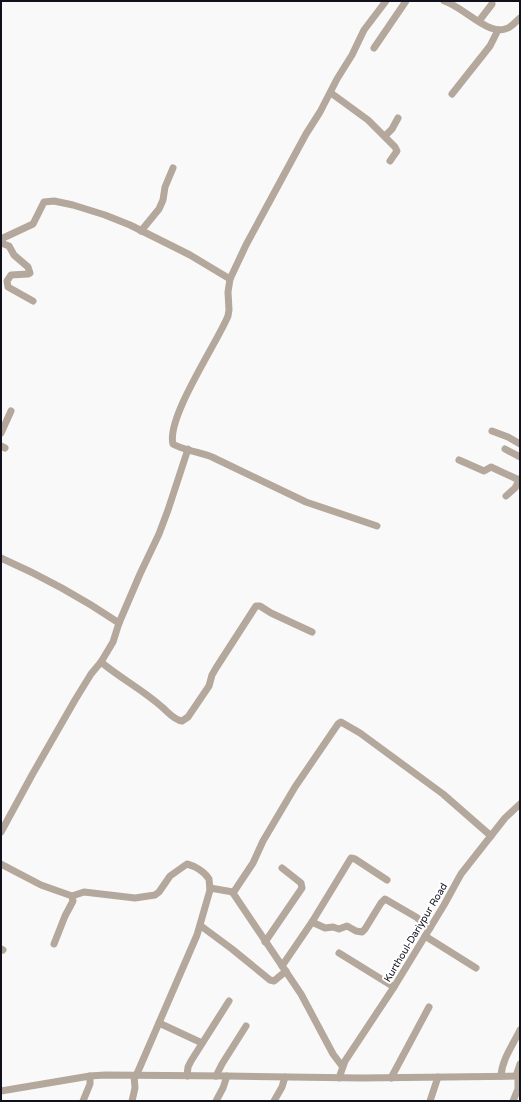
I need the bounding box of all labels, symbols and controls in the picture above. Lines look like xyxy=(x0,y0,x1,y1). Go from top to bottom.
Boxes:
street label: Kurthoul-Dariypur Road xyxy=(382,881,450,984)

